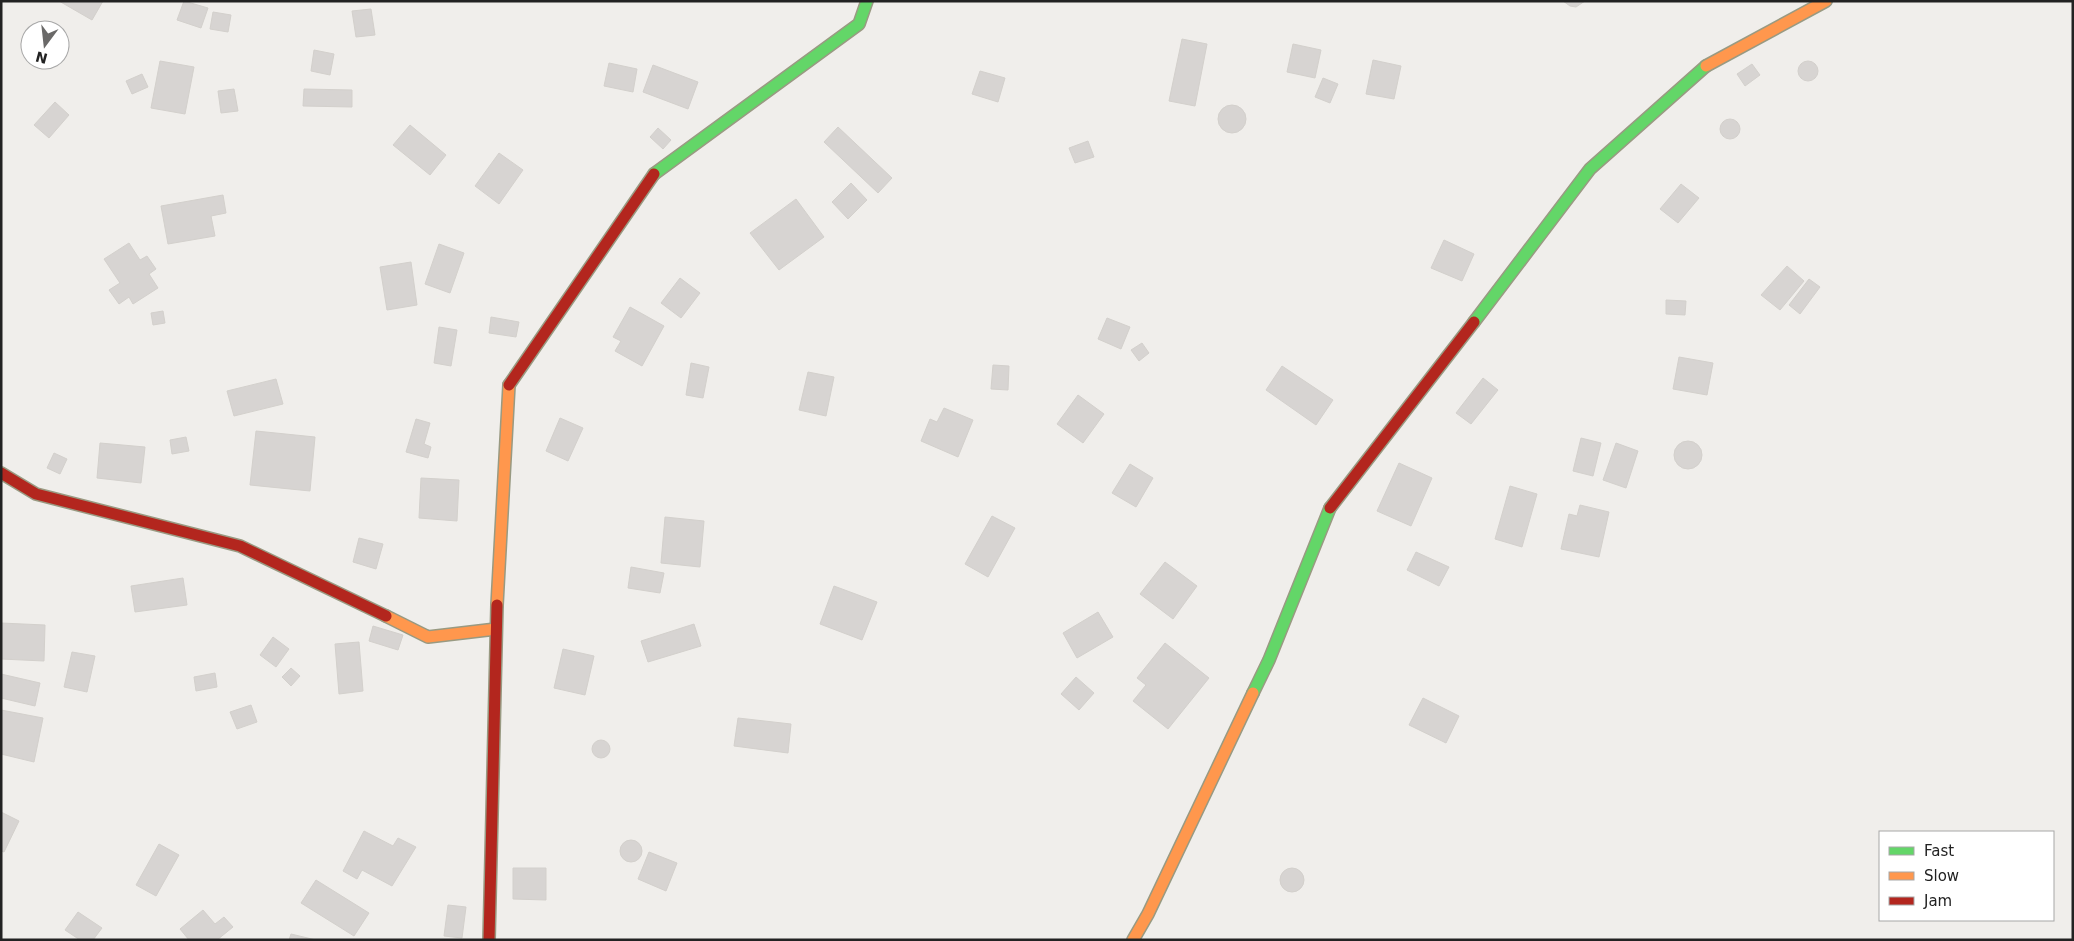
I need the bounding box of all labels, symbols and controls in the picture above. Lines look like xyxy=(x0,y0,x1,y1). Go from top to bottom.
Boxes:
north arrow xyxy=(20,20,70,70)
text: N xyxy=(34,48,49,67)
legend xyxy=(1879,831,2054,921)
text: Fast xyxy=(1924,842,1954,860)
text: Slow xyxy=(1924,867,1959,885)
text: Jam xyxy=(1923,892,1952,910)

